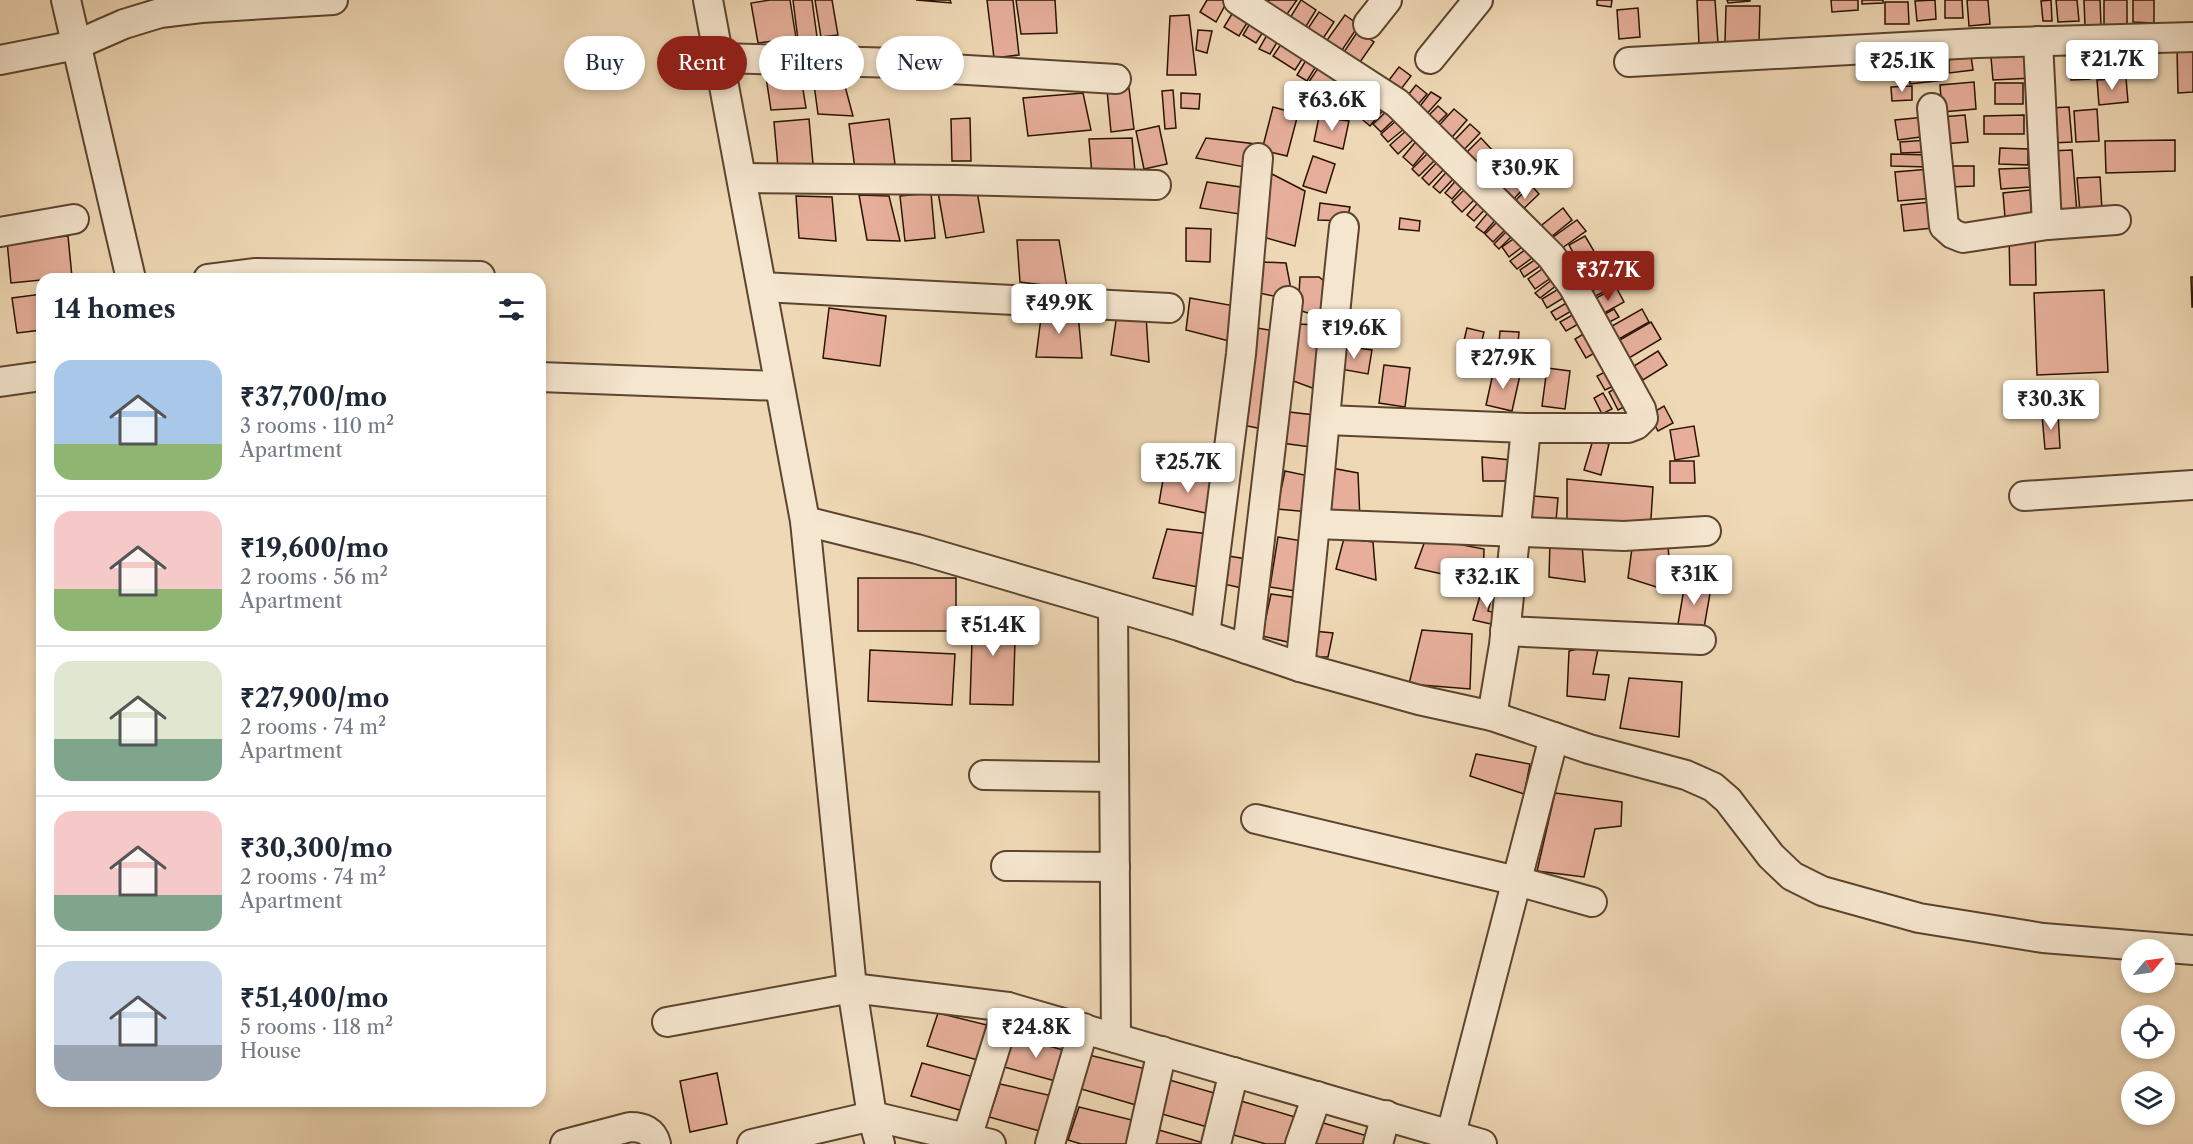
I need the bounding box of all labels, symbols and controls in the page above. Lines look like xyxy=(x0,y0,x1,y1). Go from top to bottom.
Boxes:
chip: Buy xyxy=(564,36,645,90)
chip: Rent xyxy=(657,36,747,90)
chip: Filters xyxy=(759,36,864,90)
chip: New xyxy=(876,36,964,90)
pin: ₹21.7K xyxy=(2063,40,2161,91)
pin: ₹25.1K xyxy=(1853,42,1951,93)
text: ₹21.7K xyxy=(2080,47,2144,71)
text: ₹25.1K xyxy=(1870,49,1934,73)
pin: ₹63.6K xyxy=(1283,81,1381,132)
text: ₹63.6K xyxy=(1298,88,1366,112)
pin: ₹30.9K xyxy=(1476,149,1574,200)
text: ₹30.9K xyxy=(1491,156,1559,180)
pin: ₹37.7K xyxy=(1559,251,1657,302)
text: ₹37.7K xyxy=(1576,258,1640,282)
pin: ₹49.9K xyxy=(1010,284,1108,335)
text: ₹49.9K xyxy=(1025,291,1093,315)
text: 14 homes xyxy=(54,293,176,325)
icon: filters xyxy=(495,293,528,326)
pin: ₹19.6K xyxy=(1305,309,1403,360)
text: ₹19.6K xyxy=(1321,316,1387,340)
pin: ₹27.9K xyxy=(1454,339,1552,390)
text: ₹27.9K xyxy=(1470,346,1536,370)
pin: ₹30.3K xyxy=(2002,380,2100,431)
text: ₹37,700/mo xyxy=(240,381,387,413)
icon: home xyxy=(102,384,174,456)
text: ₹30.3K xyxy=(2017,387,2085,411)
text: 3 rooms · 110 m² xyxy=(240,414,394,438)
text: Apartment xyxy=(240,438,343,462)
pin: ₹25.7K xyxy=(1139,443,1237,494)
text: ₹25.7K xyxy=(1155,450,1221,474)
text: ₹19,600/mo xyxy=(240,532,389,564)
icon: home xyxy=(102,535,174,607)
pin: ₹31K xyxy=(1658,555,1730,606)
pin: ₹32.1K xyxy=(1438,558,1536,609)
text: ₹31K xyxy=(1670,562,1718,586)
text: 2 rooms · 56 m² xyxy=(240,565,388,589)
text: ₹32.1K xyxy=(1454,565,1520,589)
text: Apartment xyxy=(240,589,343,613)
pin: ₹51.4K xyxy=(944,606,1042,657)
text: ₹51.4K xyxy=(961,613,1025,637)
text: ₹27,900/mo xyxy=(240,682,389,714)
icon: home xyxy=(102,685,174,757)
text: 2 rooms · 74 m² xyxy=(240,715,386,739)
text: Apartment xyxy=(240,739,343,763)
text: ₹30,300/mo xyxy=(240,832,393,864)
icon: home xyxy=(102,835,174,907)
text: 2 rooms · 74 m² xyxy=(240,865,386,889)
text: Apartment xyxy=(240,889,343,913)
north arrow xyxy=(2121,939,2175,993)
map controls xyxy=(2121,939,2175,1125)
text: ₹51,400/mo xyxy=(240,982,388,1014)
icon: home xyxy=(102,985,174,1057)
button: locate xyxy=(2121,1005,2175,1059)
pin: ₹24.8K xyxy=(987,1008,1085,1059)
text: 5 rooms · 118 m² xyxy=(240,1015,393,1039)
text: ₹24.8K xyxy=(1002,1015,1070,1039)
text: House xyxy=(240,1039,301,1063)
button: layers xyxy=(2121,1071,2175,1125)

